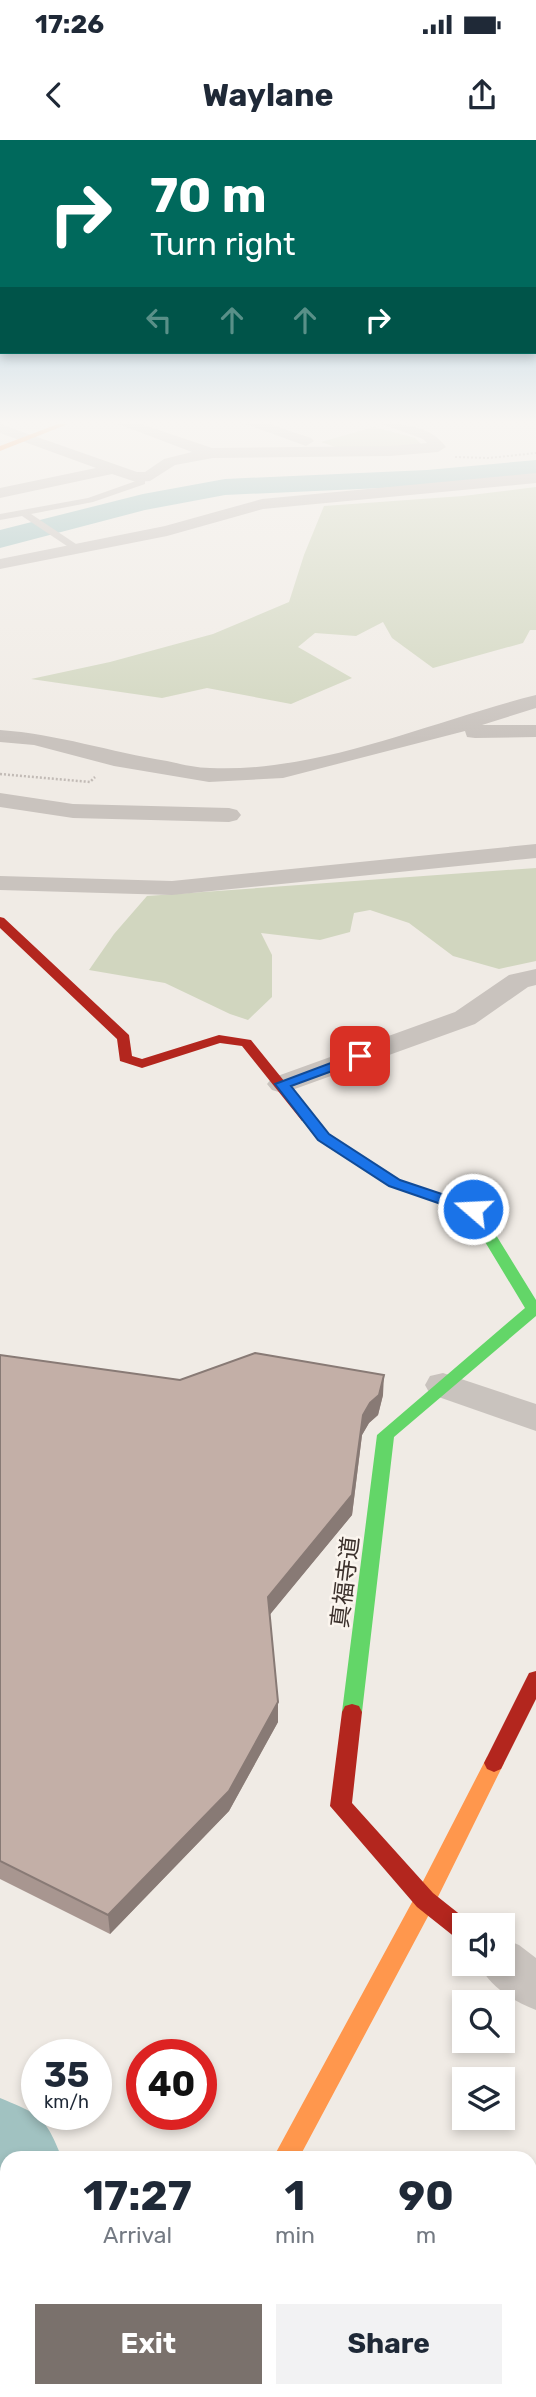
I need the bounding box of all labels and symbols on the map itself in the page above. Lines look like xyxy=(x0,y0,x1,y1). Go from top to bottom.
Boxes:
pin xyxy=(330,1026,390,1086)
position arrow xyxy=(436,1172,510,1246)
street label: 真福寺道 xyxy=(325,1535,365,1629)
speed limit sign: 40 xyxy=(126,2039,217,2130)

